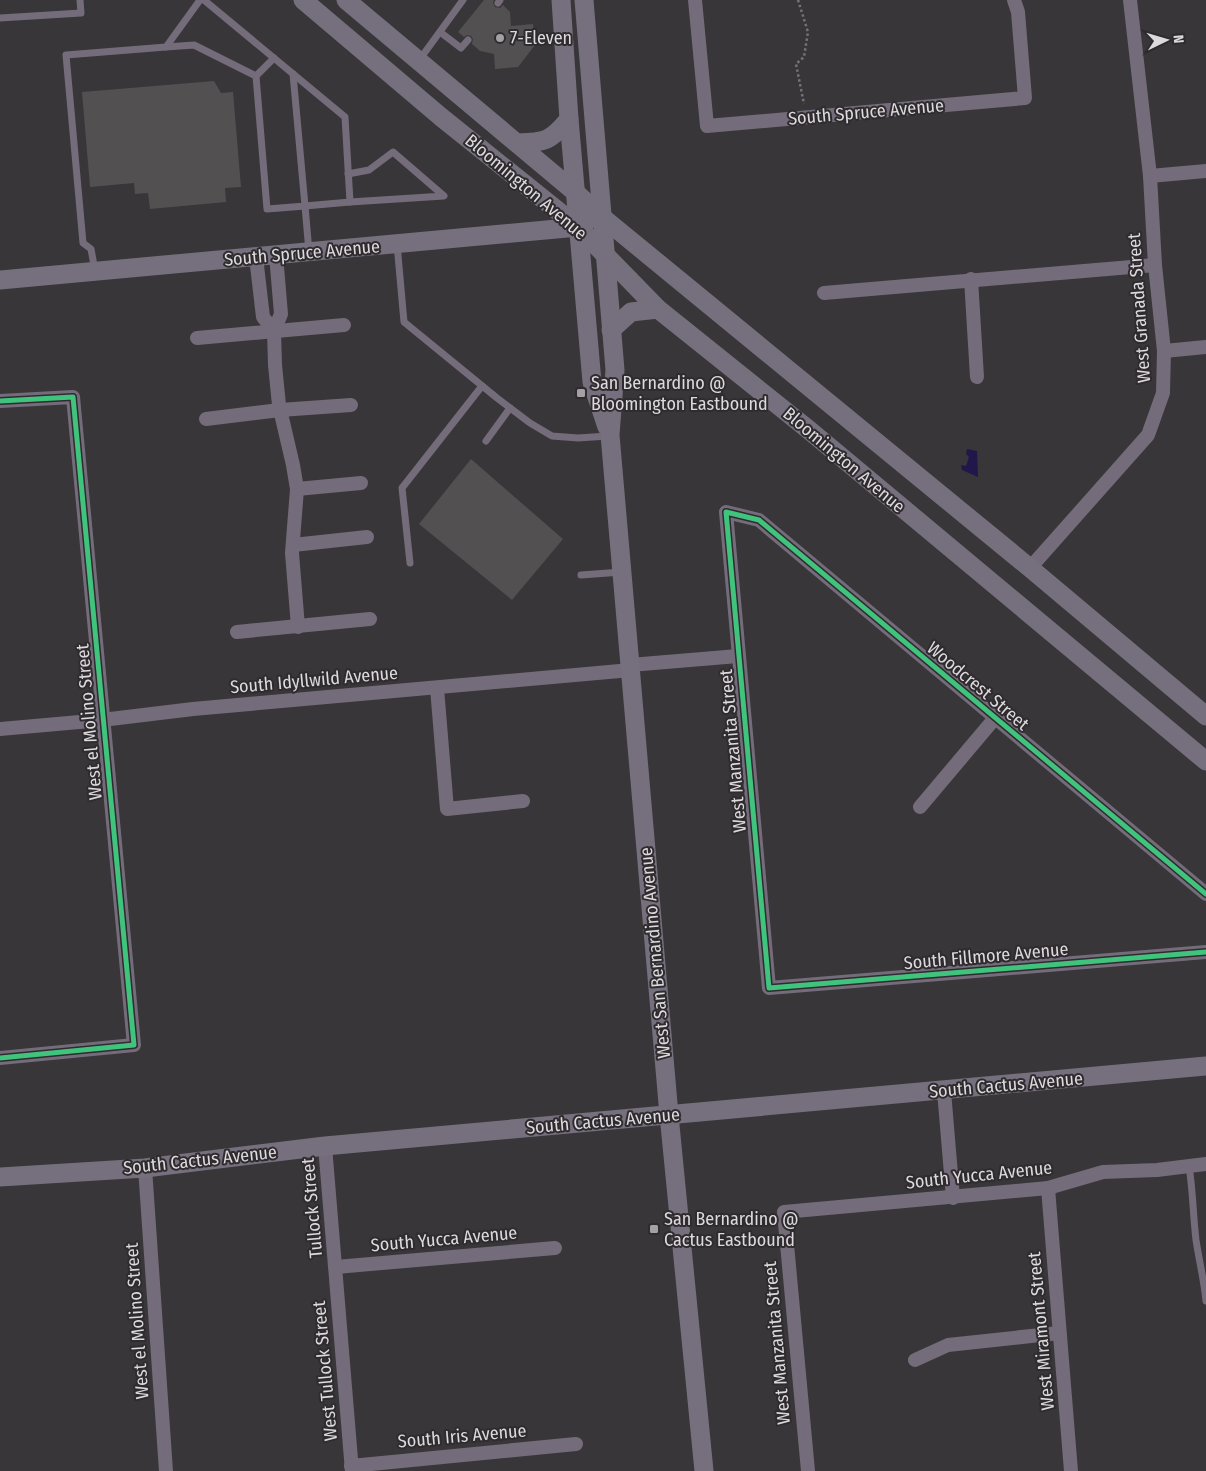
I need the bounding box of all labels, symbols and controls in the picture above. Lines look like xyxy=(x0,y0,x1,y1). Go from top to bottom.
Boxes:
north arrow xyxy=(1141,15,1191,65)
place label: 7-Eleven xyxy=(510,27,572,49)
marker: 7-Eleven xyxy=(494,32,506,44)
text: N xyxy=(1170,34,1187,44)
street label: South Spruce Avenue xyxy=(787,94,945,130)
street label: Bloomington Avenue xyxy=(460,130,592,245)
street label: West Granada Street xyxy=(1123,232,1155,384)
street label: South Spruce Avenue xyxy=(223,235,381,271)
place label: San Bernardino @ Bloomington Eastbound xyxy=(591,372,768,415)
marker: San Bernardino @ Bloomington Eastbound xyxy=(575,387,587,399)
street label: Bloomington Avenue xyxy=(778,403,910,518)
street label: Woodcrest Street xyxy=(923,637,1034,735)
street label: West el Molino Street xyxy=(71,643,107,801)
street label: South Idyllwild Avenue xyxy=(229,662,399,698)
street label: West Manzanita Street xyxy=(715,668,751,834)
street label: West San Bernardino Avenue xyxy=(635,846,675,1060)
street label: South Fillmore Avenue xyxy=(903,938,1069,974)
street label: South Cactus Avenue xyxy=(928,1067,1084,1103)
street label: South Cactus Avenue xyxy=(525,1103,681,1139)
street label: South Cactus Avenue xyxy=(122,1141,278,1179)
street label: South Yucca Avenue xyxy=(905,1156,1053,1194)
street label: Tullock Street xyxy=(297,1157,327,1259)
place label: San Bernardino @ Cactus Eastbound xyxy=(664,1208,799,1251)
street label: South Yucca Avenue xyxy=(370,1222,518,1256)
marker: San Bernardino @ Cactus Eastbound xyxy=(648,1223,660,1235)
street label: West el Molino Street xyxy=(121,1242,153,1400)
street label: West Miramont Street xyxy=(1023,1251,1059,1411)
street label: West Manzanita Street xyxy=(759,1260,795,1426)
street label: West Tullock Street xyxy=(308,1300,342,1442)
street label: South Iris Avenue xyxy=(397,1419,527,1453)

